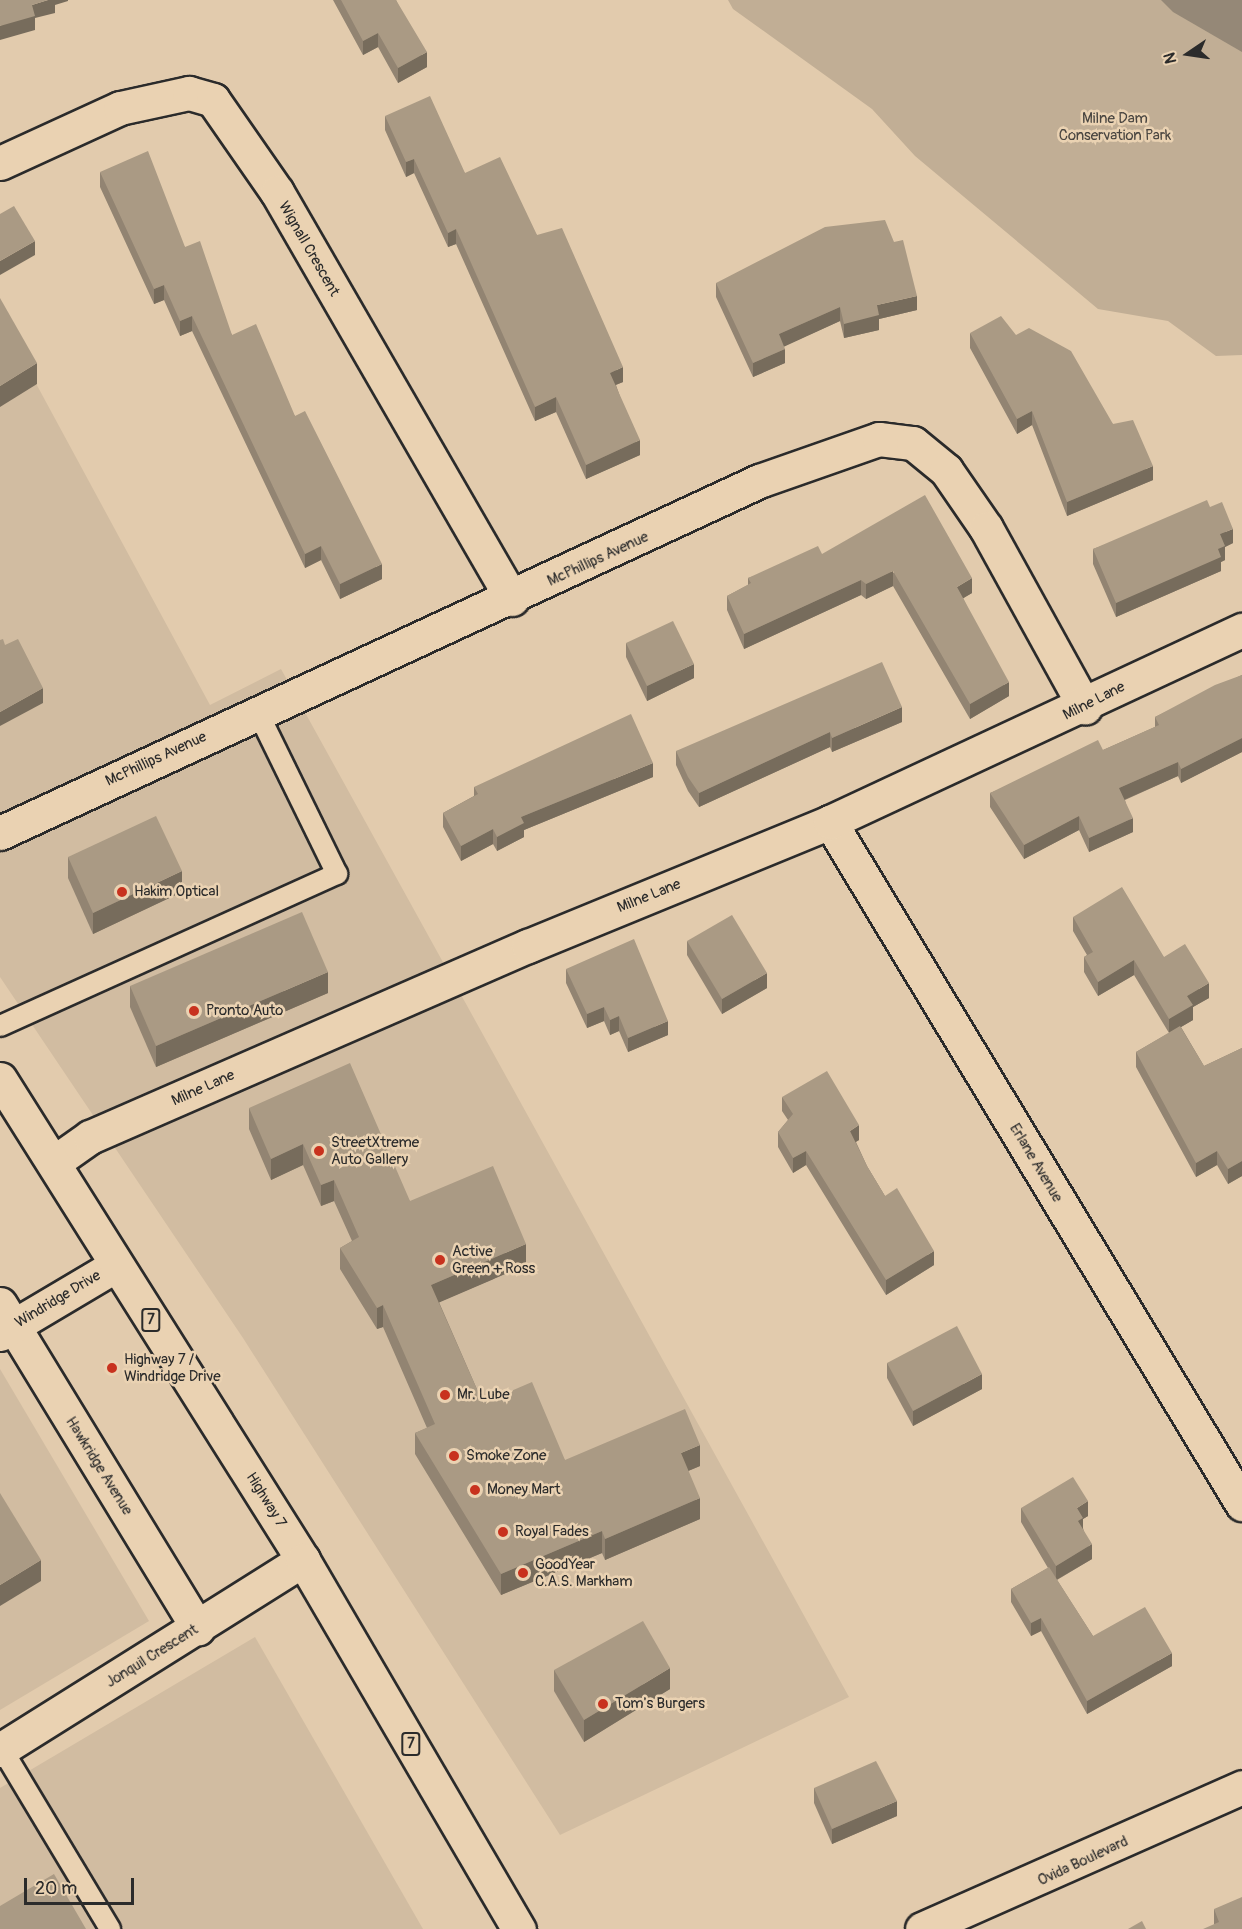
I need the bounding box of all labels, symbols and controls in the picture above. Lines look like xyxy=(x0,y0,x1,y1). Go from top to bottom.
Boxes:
north arrow xyxy=(1158,24,1218,84)
text: N xyxy=(1160,51,1181,66)
park label: Milne Dam Conservation Park xyxy=(1059,109,1171,144)
street label: Wignall Crescent xyxy=(275,198,343,300)
street label: McPhillips Avenue xyxy=(545,528,651,590)
street label: Milne Lane xyxy=(1060,678,1128,724)
street label: McPhillips Avenue xyxy=(103,728,209,790)
street label: Milne Lane xyxy=(615,875,683,917)
place label: Hakim Optical xyxy=(134,883,219,901)
marker: Hakim Optical xyxy=(115,885,129,899)
place label: Pronto Auto xyxy=(206,1002,283,1020)
marker: Pronto Auto xyxy=(187,1004,201,1018)
street label: Milne Lane xyxy=(169,1066,237,1110)
street label: Erlane Avenue xyxy=(1005,1120,1067,1206)
place label: StreetXtreme Auto Gallery xyxy=(331,1133,419,1168)
marker: StreetXtreme Auto Gallery xyxy=(312,1144,326,1158)
place label: Active Green + Ross xyxy=(452,1242,535,1277)
marker: Active Green + Ross xyxy=(433,1253,447,1267)
street label: Windridge Drive xyxy=(12,1266,104,1332)
road number: 7 xyxy=(140,1309,162,1331)
place label: Highway 7 / Windridge Drive xyxy=(124,1350,221,1385)
marker: Highway 7 / Windridge Drive xyxy=(105,1361,119,1375)
place label: Mr. Lube xyxy=(457,1386,510,1404)
marker: Mr. Lube xyxy=(438,1388,452,1402)
street label: Hawkridge Avenue xyxy=(62,1414,136,1518)
place label: Smoke Zone xyxy=(466,1447,546,1465)
marker: Smoke Zone xyxy=(447,1449,461,1463)
street label: Highway 7 xyxy=(242,1469,290,1531)
place label: Money Mart xyxy=(487,1481,560,1499)
marker: Money Mart xyxy=(468,1483,482,1497)
place label: Royal Fades xyxy=(515,1523,589,1541)
marker: Royal Fades xyxy=(496,1525,510,1539)
place label: GoodYear C.A.S. Markham xyxy=(535,1555,633,1590)
marker: GoodYear C.A.S. Markham xyxy=(516,1566,530,1580)
street label: Jonquil Crescent xyxy=(103,1621,201,1691)
place label: Tom's Burgers xyxy=(615,1695,705,1713)
marker: Tom's Burgers xyxy=(596,1697,610,1711)
road number: 7 xyxy=(400,1733,422,1755)
street label: Ovida Boulevard xyxy=(1035,1832,1131,1890)
scale bar xyxy=(27,1866,136,1904)
text: 20 m xyxy=(35,1877,77,1900)

